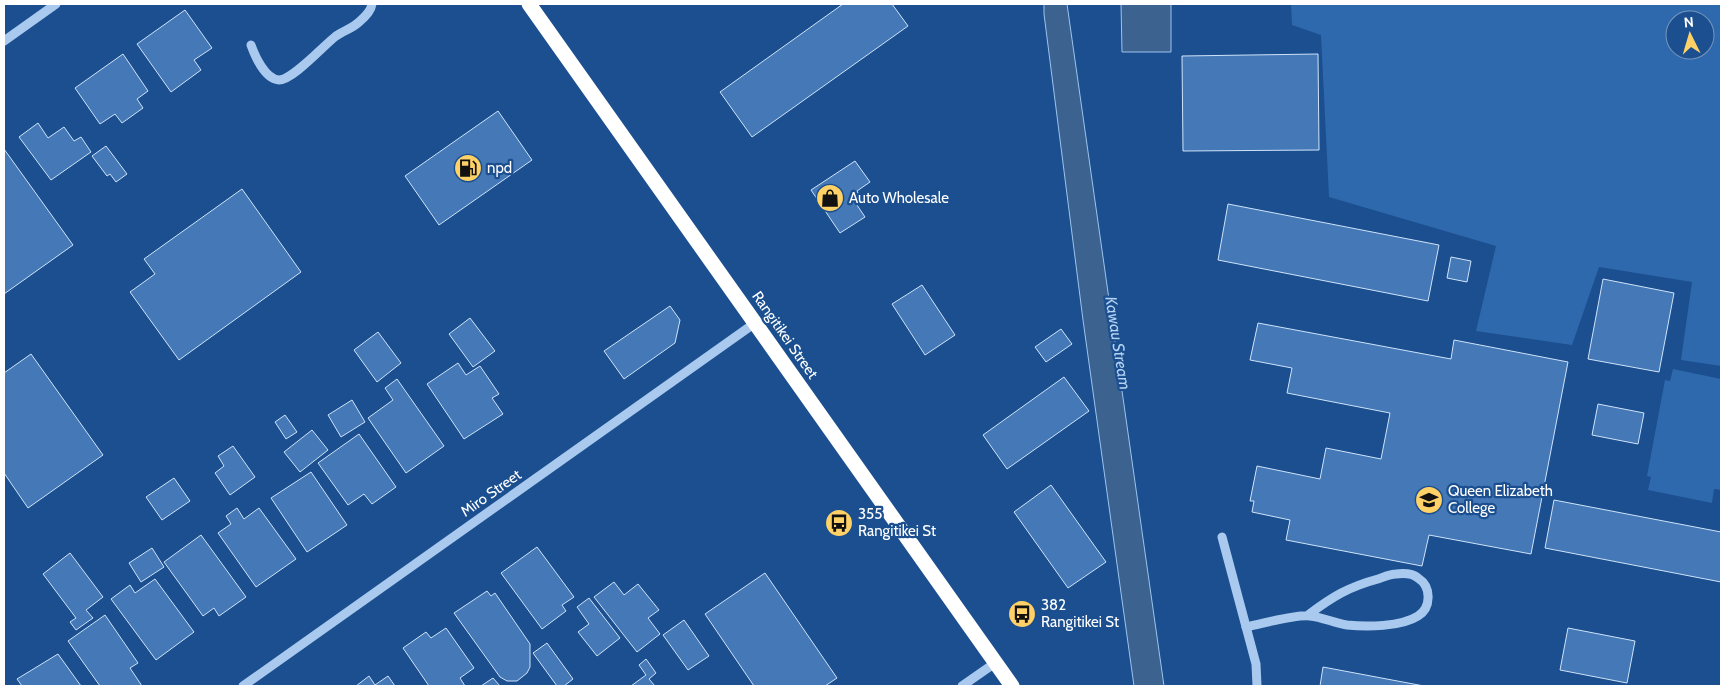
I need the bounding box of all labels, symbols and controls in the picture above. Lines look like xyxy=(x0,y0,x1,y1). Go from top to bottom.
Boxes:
north arrow xyxy=(1665,10,1715,60)
text: N xyxy=(1683,13,1695,31)
fuel station icon: npd xyxy=(453,153,483,183)
place label: npd xyxy=(487,159,512,177)
shop icon: Auto Wholesale xyxy=(815,183,845,213)
place label: Auto Wholesale xyxy=(849,189,949,207)
street label: Rangitikei Street xyxy=(748,288,822,382)
water label: Kawau Stream xyxy=(1101,295,1135,391)
street label: Miro Street xyxy=(457,466,525,520)
place label: Queen Elizabeth College xyxy=(1448,482,1553,517)
school or university icon: Queen Elizabeth College xyxy=(1414,485,1444,515)
place label: 355 Rangitikei St xyxy=(858,505,936,540)
bus stop icon: 355 Rangitikei St xyxy=(824,508,854,538)
place label: 382 Rangitikei St xyxy=(1041,596,1119,631)
bus stop icon: 382 Rangitikei St xyxy=(1007,599,1037,629)

